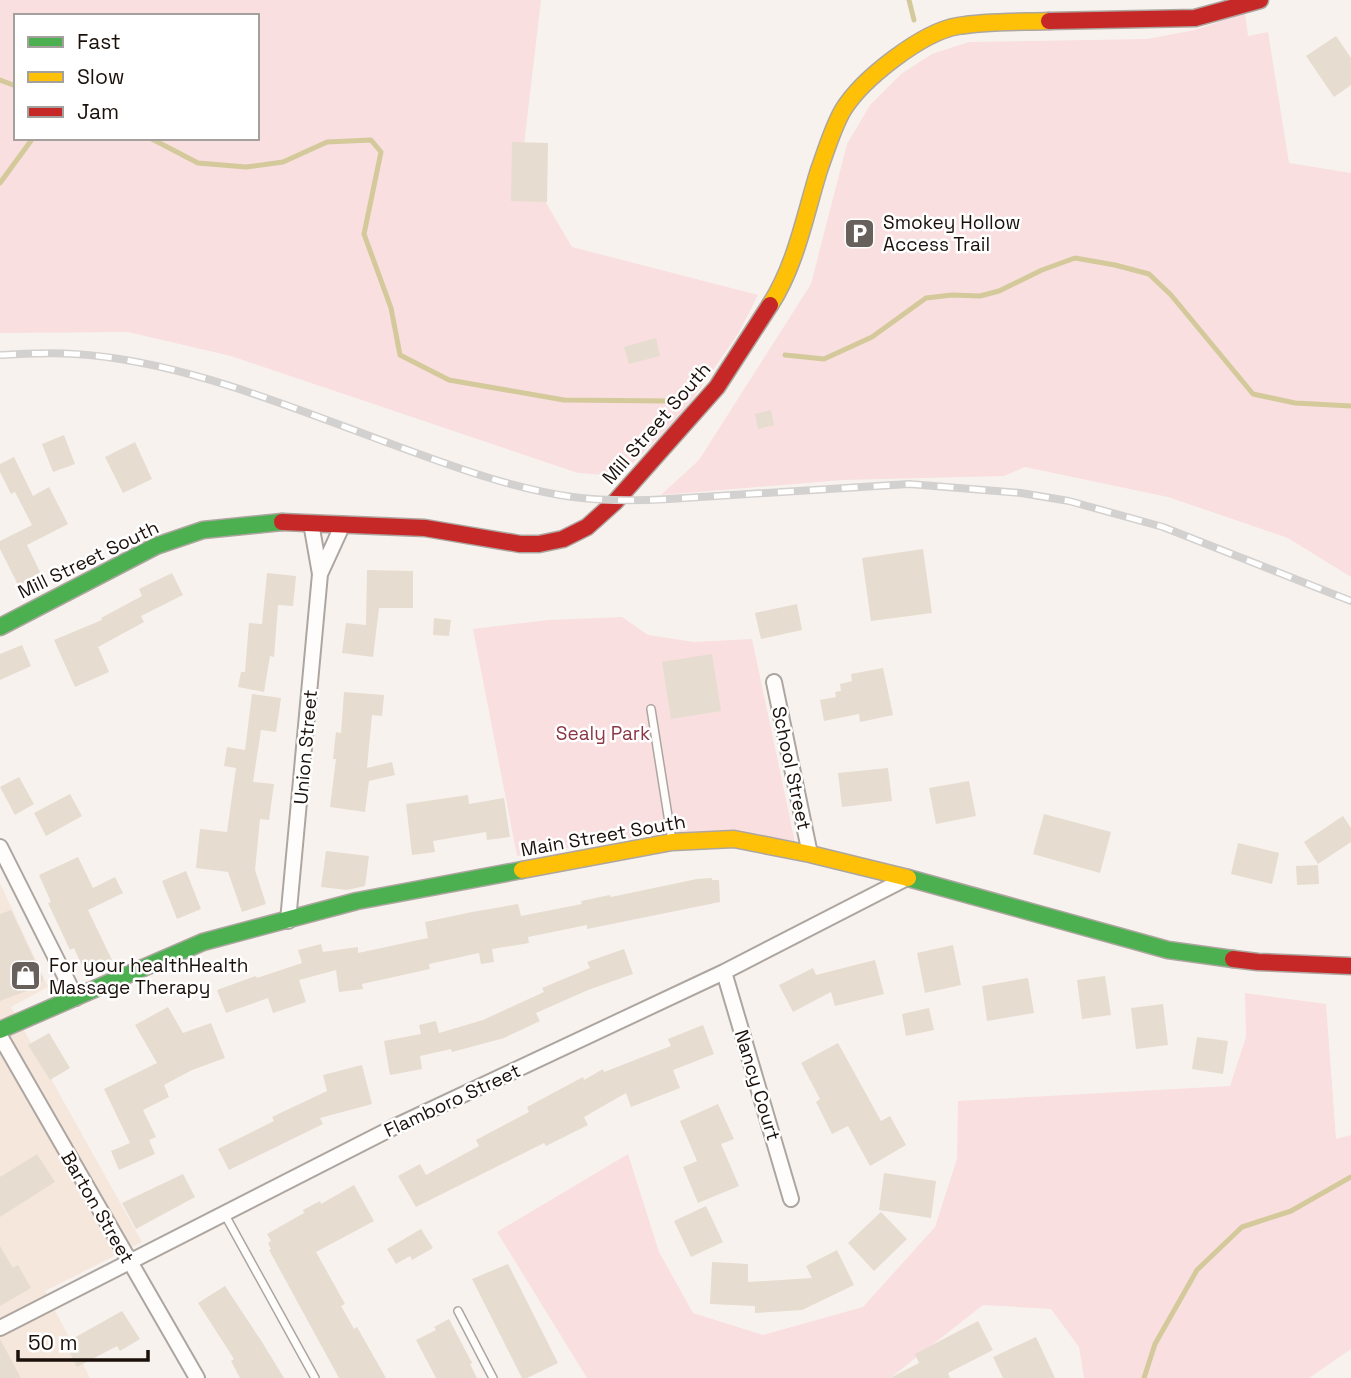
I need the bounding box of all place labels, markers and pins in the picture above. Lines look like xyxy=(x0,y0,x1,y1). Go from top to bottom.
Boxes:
place label: Smokey Hollow Access Trail xyxy=(883,210,1021,257)
parking icon: Smokey Hollow Access Trail xyxy=(843,216,877,250)
place label: For your healthHealth Massage Therapy xyxy=(49,953,249,1000)
shop icon: For your healthHealth Massage Therapy xyxy=(9,959,43,993)

